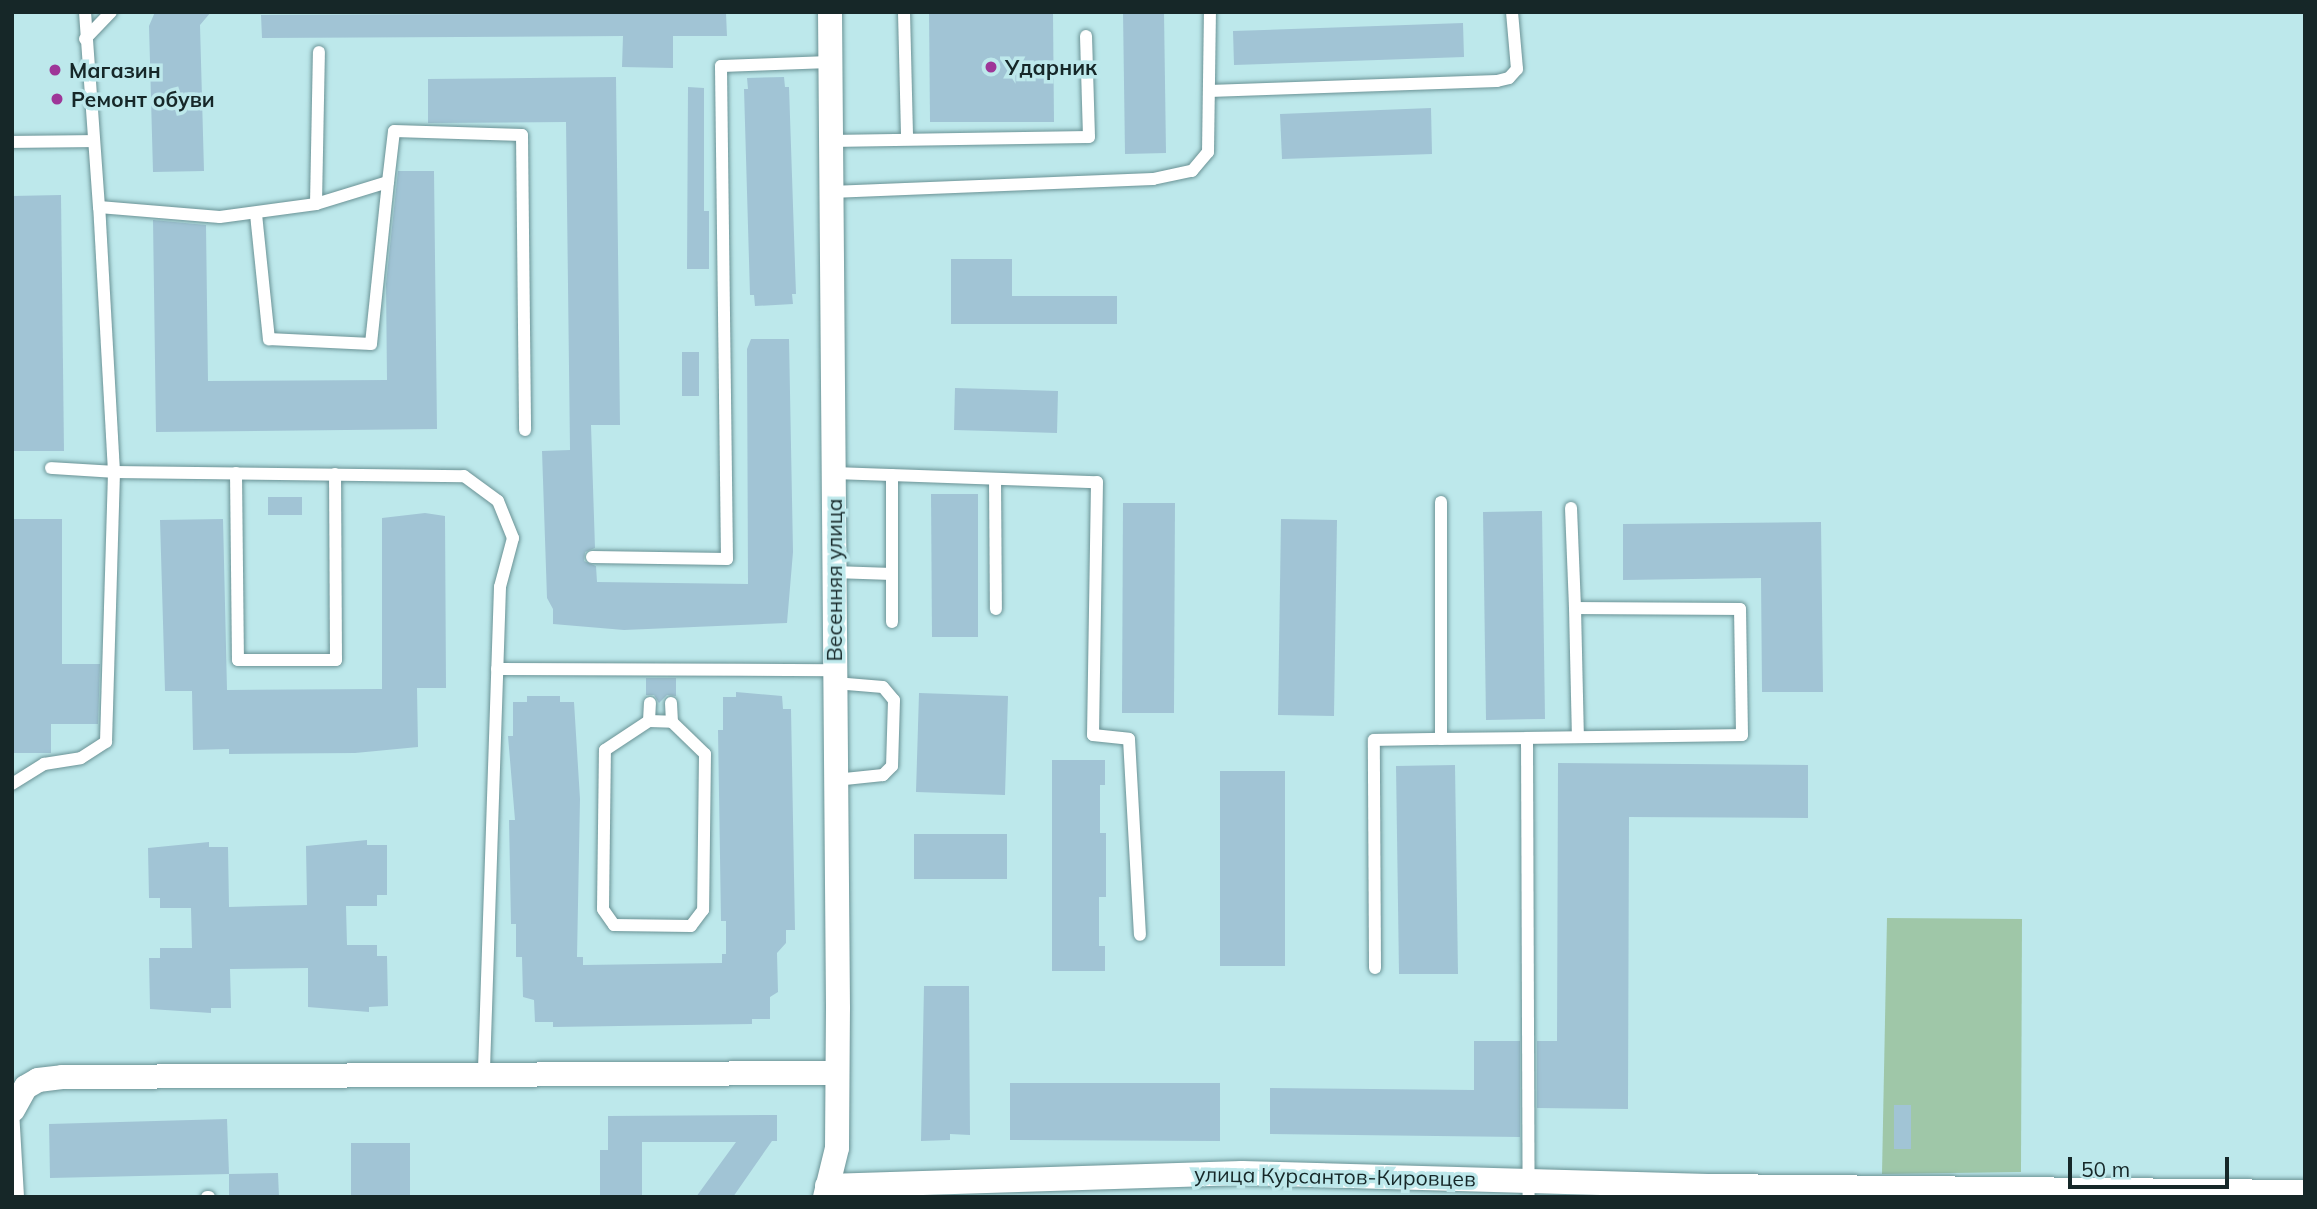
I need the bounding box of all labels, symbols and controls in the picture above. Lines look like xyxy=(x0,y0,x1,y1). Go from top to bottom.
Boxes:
place label: Ударник xyxy=(1005,54,1097,80)
place label: Магазин xyxy=(69,57,161,83)
marker: Ударник xyxy=(983,59,999,75)
marker: Магазин xyxy=(47,62,63,78)
place label: Ремонт обуви xyxy=(71,86,215,112)
marker: Ремонт обуви xyxy=(49,91,65,107)
street label: Весенняя улица xyxy=(821,498,847,662)
scale bar xyxy=(2072,1142,2233,1186)
text: 50 m xyxy=(2081,1156,2130,1182)
street label: улица Курсантов-Кировцев xyxy=(1194,1161,1476,1191)

